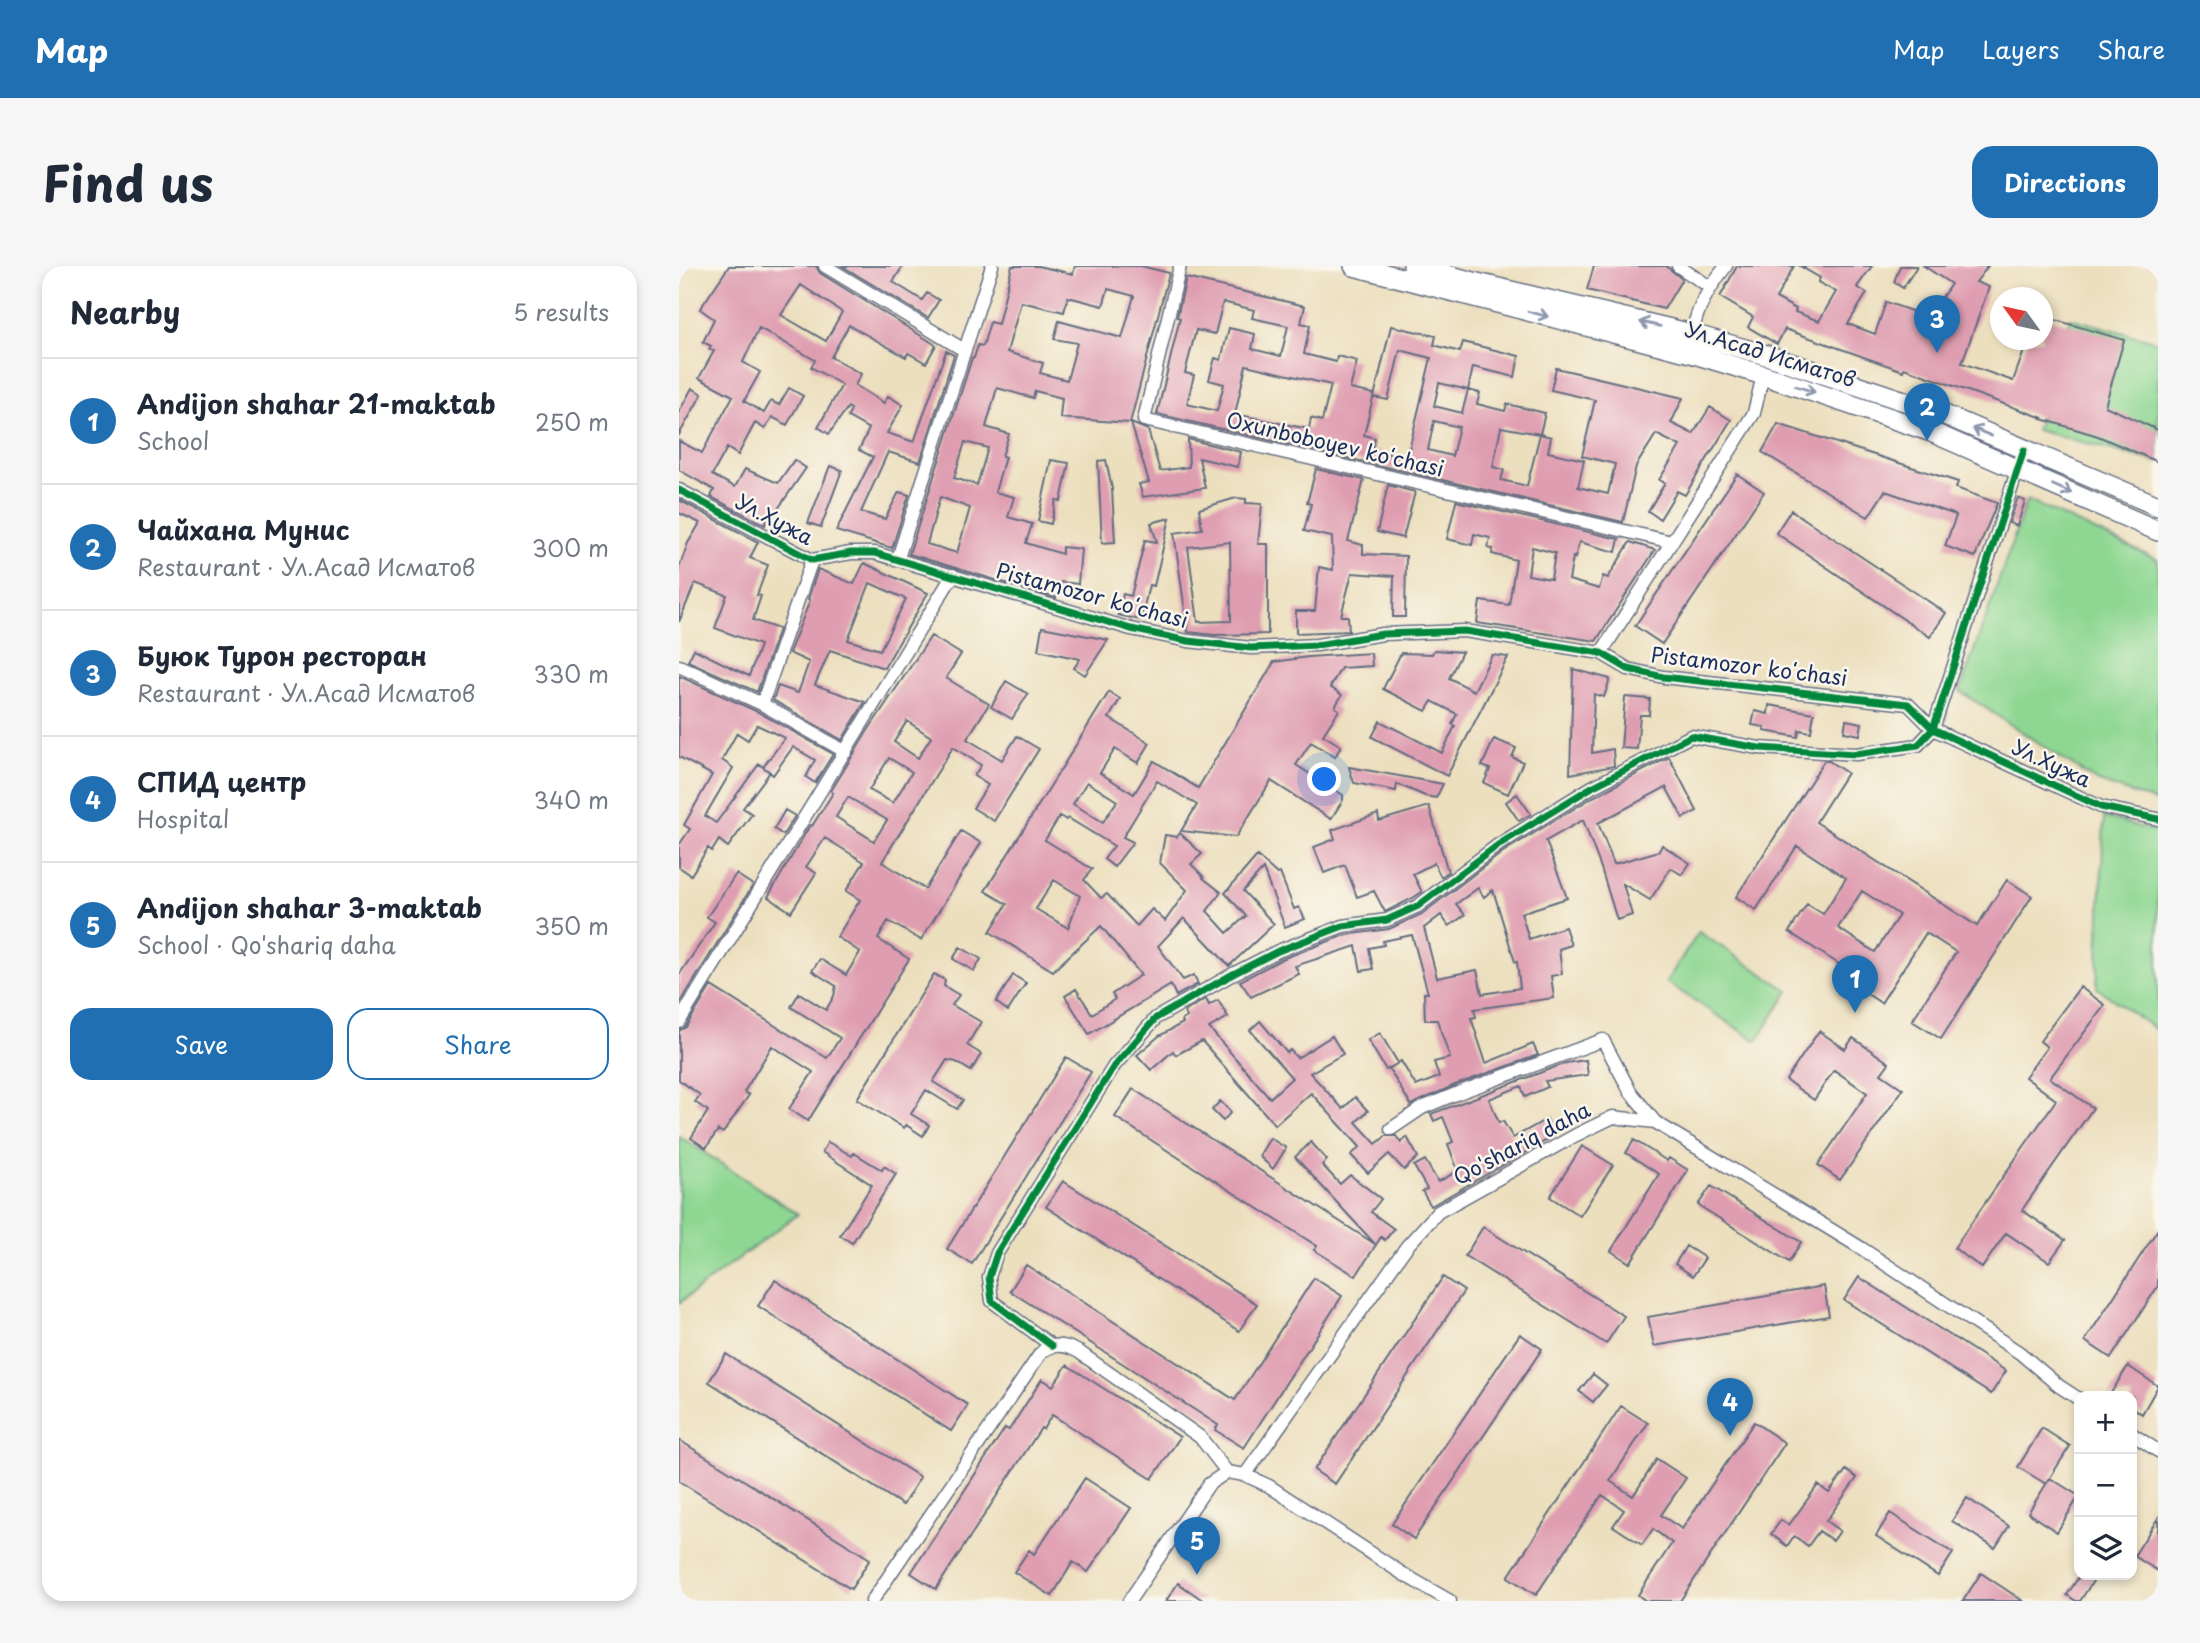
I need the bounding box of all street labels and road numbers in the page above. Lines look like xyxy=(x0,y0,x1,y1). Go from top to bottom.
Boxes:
street label: Ул.Асад Исматов xyxy=(1681,312,1860,394)
street label: Oxunboboyev koʻchasi xyxy=(1223,402,1448,484)
street label: Ул.Хужа xyxy=(730,484,820,552)
street label: Pistamozor koʻchasi xyxy=(993,553,1192,635)
street label: Pistamozor koʻchasi xyxy=(1649,637,1849,693)
street label: Ул.Хужа xyxy=(2007,730,2097,795)
street label: Qo'shariq daha xyxy=(1447,1092,1596,1192)

